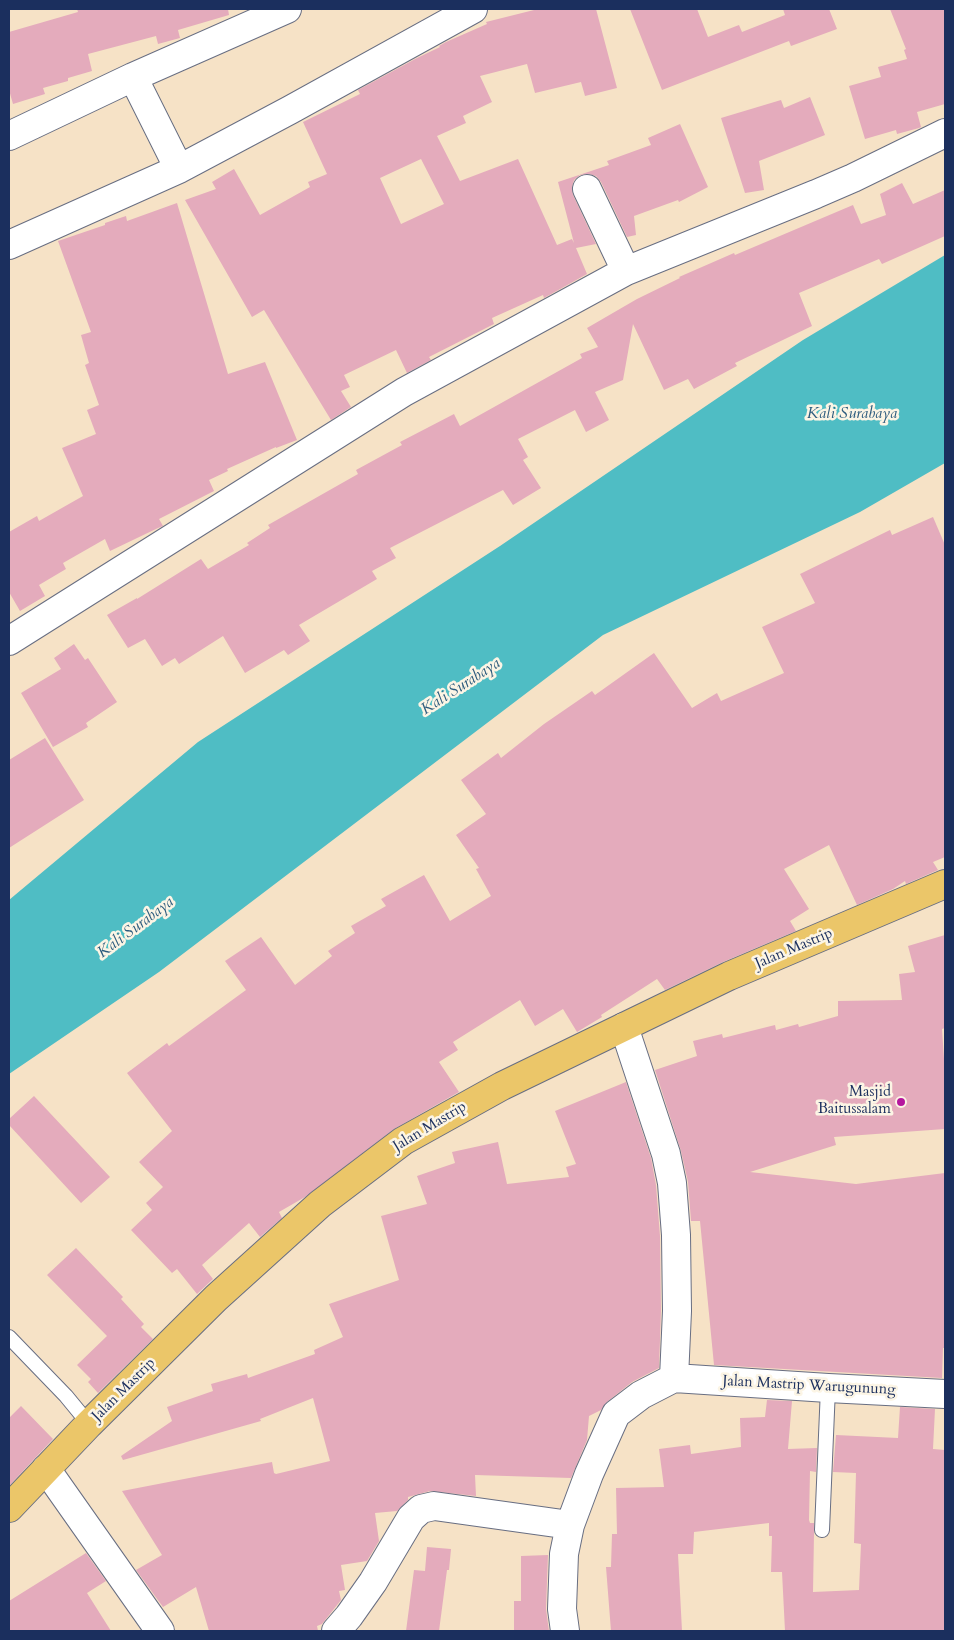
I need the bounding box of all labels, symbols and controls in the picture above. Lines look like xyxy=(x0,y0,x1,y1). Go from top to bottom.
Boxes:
water label: Kali Surabaya xyxy=(807,404,897,424)
water label: Kali Surabaya xyxy=(418,654,504,720)
water label: Kali Surabaya xyxy=(94,893,178,963)
street label: Jalan Mastrip xyxy=(753,925,835,973)
place label: Masjid Baitussalam xyxy=(818,1084,891,1119)
marker: Masjid Baitussalam xyxy=(895,1096,907,1108)
street label: Jalan Mastrip xyxy=(390,1098,470,1156)
street label: Jalan Mastrip xyxy=(88,1354,160,1426)
street label: Jalan Mastrip Warugunung xyxy=(722,1372,896,1400)

